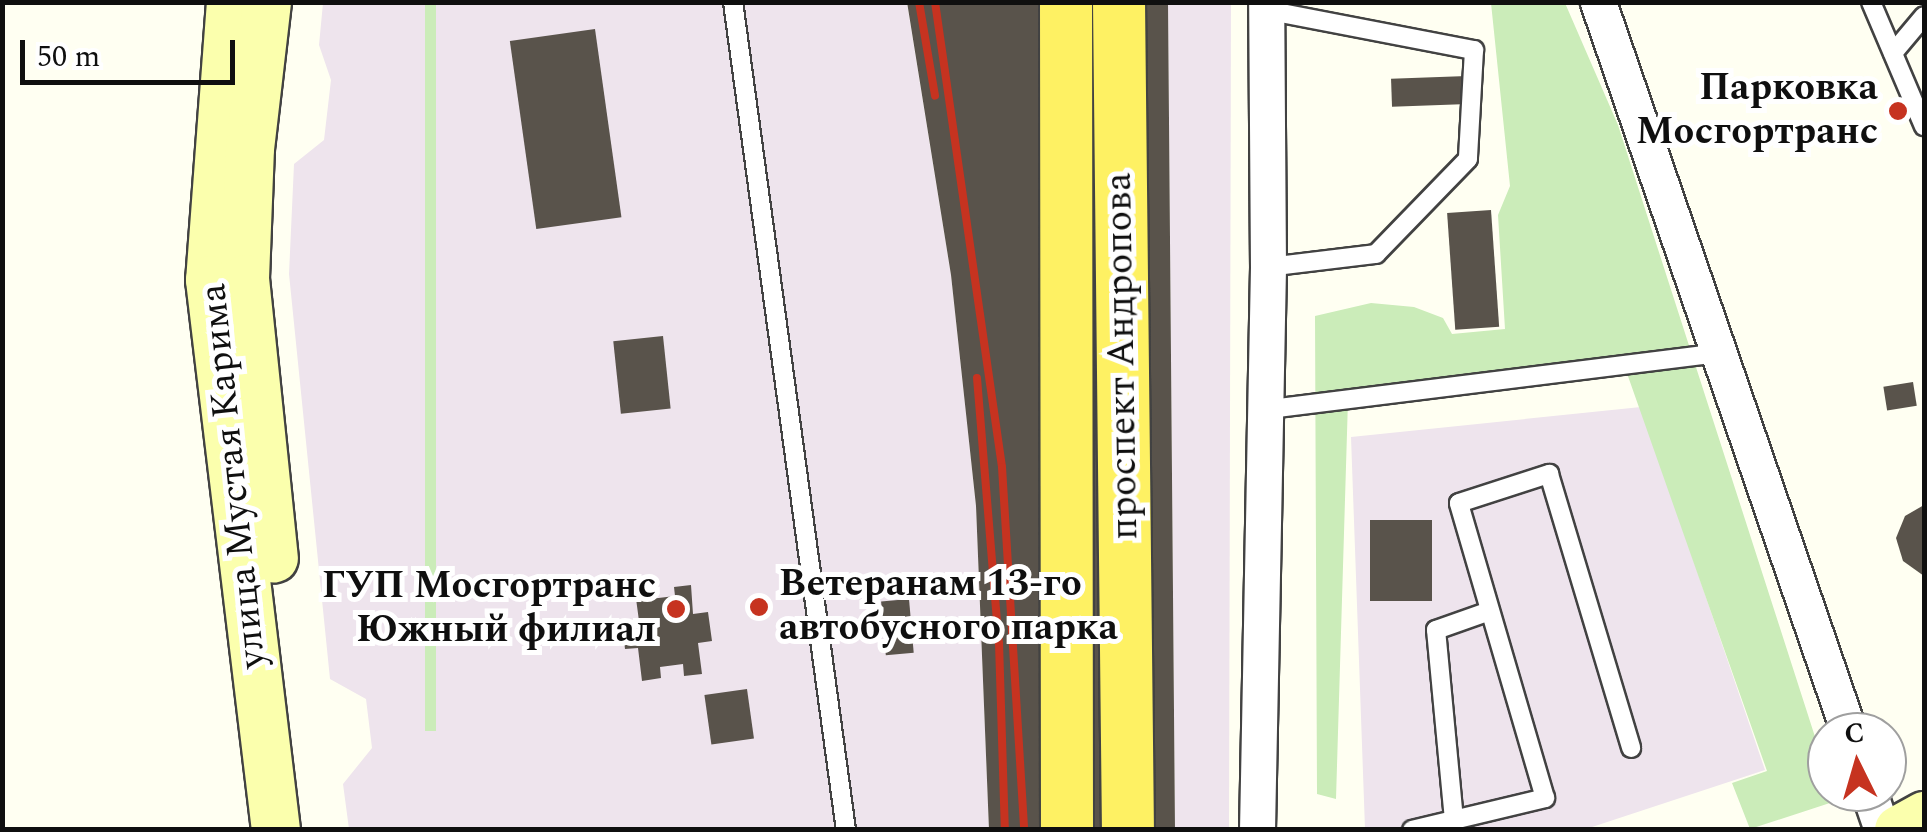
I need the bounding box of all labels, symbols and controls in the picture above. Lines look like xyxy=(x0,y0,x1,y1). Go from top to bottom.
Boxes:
scale bar xyxy=(25,20,240,82)
text: 50 m xyxy=(37,34,100,80)
place label: Парковка Мосгортранс xyxy=(1636,66,1878,156)
marker: Парковка Мосгортранс xyxy=(1887,100,1909,122)
street label: проспект Андропова xyxy=(1097,172,1149,540)
street label: улица Мустая Карима xyxy=(191,281,277,671)
place label: Ветеранам 13-го автобусного парка xyxy=(779,562,1118,652)
place label: ГУП Мосгортранс Южный филиал xyxy=(322,564,656,654)
marker: Ветеранам 13-го автобусного парка xyxy=(748,596,770,618)
marker: ГУП Мосгортранс Южный филиал xyxy=(665,598,687,620)
text: С xyxy=(1843,711,1866,756)
north arrow xyxy=(1807,712,1907,812)

